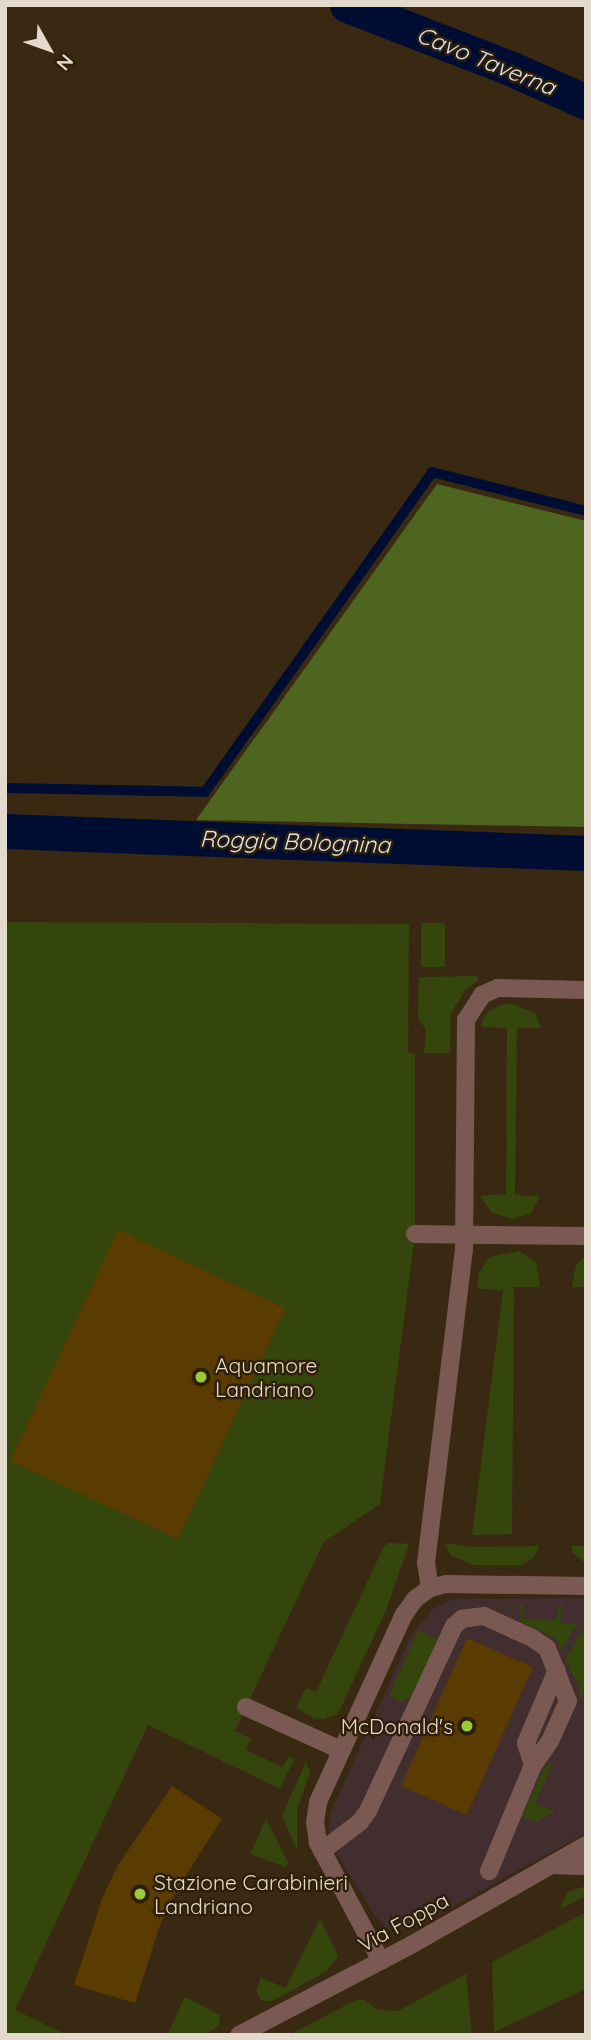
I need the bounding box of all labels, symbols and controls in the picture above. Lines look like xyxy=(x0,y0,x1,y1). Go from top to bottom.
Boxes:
north arrow xyxy=(14,14,84,84)
water label: Cavo Taverna xyxy=(413,21,559,101)
text: N xyxy=(51,49,79,76)
water label: Roggia Bolognina xyxy=(199,825,391,859)
place label: Aquamore Landriano xyxy=(215,1352,317,1402)
marker: Aquamore Landriano xyxy=(193,1369,209,1385)
place label: McDonald's xyxy=(341,1713,453,1739)
marker: McDonald's xyxy=(459,1718,475,1734)
place label: Stazione Carabinieri Landriano xyxy=(154,1869,348,1919)
marker: Stazione Carabinieri Landriano xyxy=(132,1886,148,1902)
street label: Via Foppa xyxy=(353,1887,453,1957)

